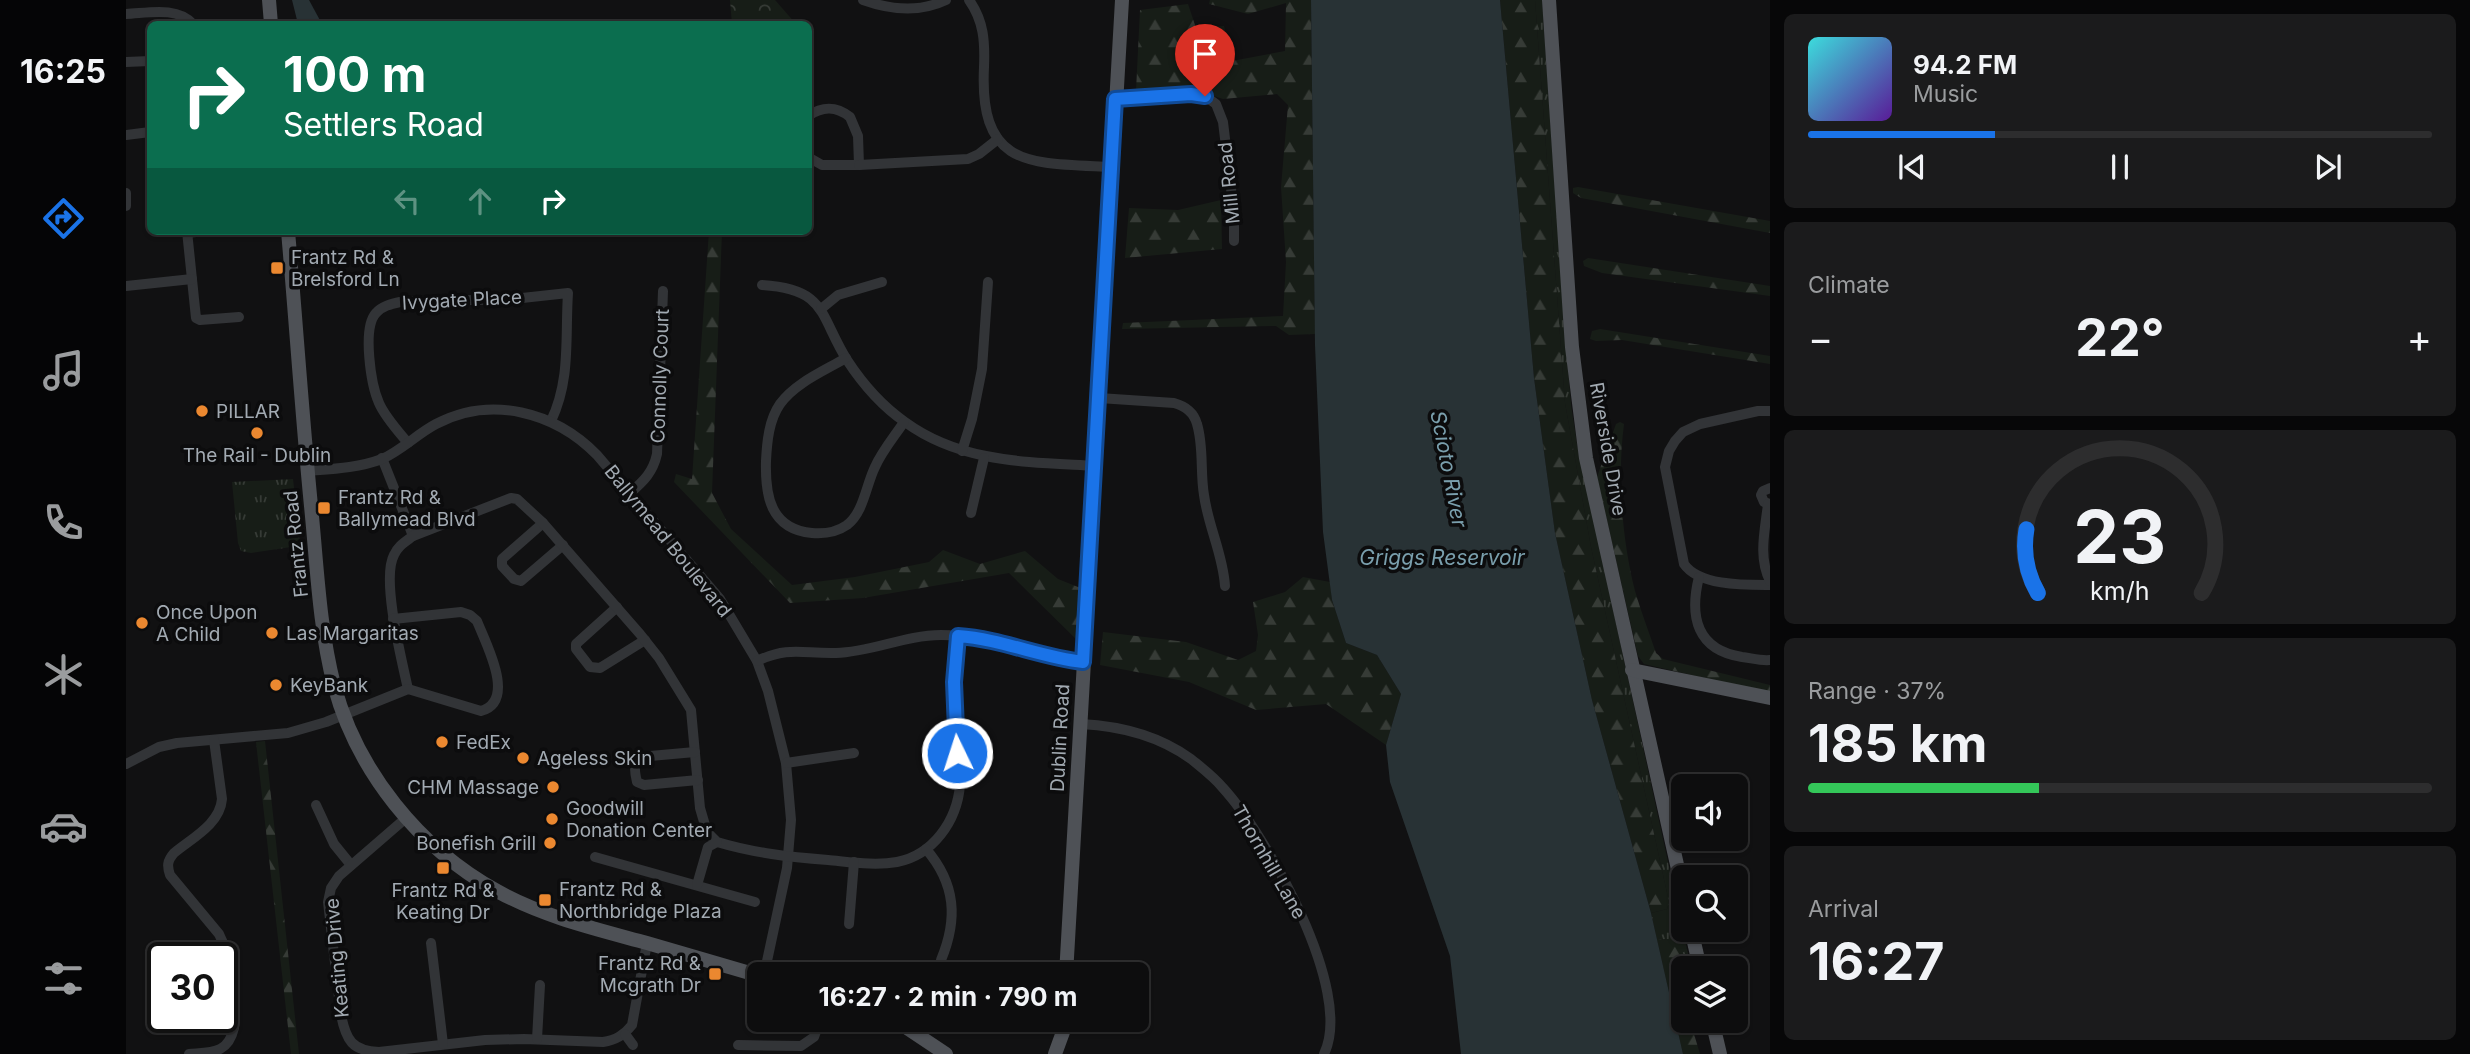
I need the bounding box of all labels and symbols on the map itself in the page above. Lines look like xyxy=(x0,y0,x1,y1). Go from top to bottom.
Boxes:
pin xyxy=(1175,24,1235,96)
street label: Mill Road xyxy=(1213,141,1245,225)
place label: Frantz Rd & Brelsford Ln xyxy=(291,246,400,291)
marker: Frantz Rd & Brelsford Ln xyxy=(269,260,285,276)
street label: Ivygate Place xyxy=(401,285,523,315)
street label: Connolly Court xyxy=(646,308,674,444)
street label: Riverside Drive xyxy=(1585,380,1631,518)
place label: PILLAR xyxy=(216,400,280,423)
marker: PILLAR xyxy=(194,403,210,419)
water label: Scioto River xyxy=(1425,409,1473,531)
marker: The Rail - Dublin xyxy=(249,425,265,441)
place label: The Rail - Dublin xyxy=(183,444,331,467)
street label: Ballymead Boulevard xyxy=(600,460,736,622)
place label: Frantz Rd & Ballymead Blvd xyxy=(338,486,476,531)
street label: Frantz Road xyxy=(279,489,313,599)
marker: Frantz Rd & Ballymead Blvd xyxy=(316,500,332,516)
water label: Griggs Reservoir xyxy=(1359,545,1526,570)
place label: Once Upon A Child xyxy=(156,601,257,646)
marker: Once Upon A Child xyxy=(134,615,150,631)
place label: Las Margaritas xyxy=(286,622,419,645)
marker: Las Margaritas xyxy=(264,625,280,641)
place label: KeyBank xyxy=(290,674,369,697)
marker: KeyBank xyxy=(268,677,284,693)
street label: Dublin Road xyxy=(1046,683,1074,793)
position arrow xyxy=(920,716,994,790)
place label: FedEx xyxy=(456,731,511,754)
marker: FedEx xyxy=(434,734,450,750)
place label: Ageless Skin xyxy=(537,747,652,770)
marker: Ageless Skin xyxy=(515,750,531,766)
place label: CHM Massage xyxy=(407,776,539,799)
marker: CHM Massage xyxy=(545,779,561,795)
place label: Goodwill Donation Center xyxy=(566,797,712,842)
street label: Thornhill Lane xyxy=(1227,801,1311,923)
marker: Goodwill Donation Center xyxy=(544,811,560,827)
place label: Bonefish Grill xyxy=(416,832,536,855)
marker: Bonefish Grill xyxy=(542,835,558,851)
marker: Frantz Rd & Keating Dr xyxy=(435,860,451,876)
place label: Frantz Rd & Northbridge Plaza xyxy=(559,878,722,923)
place label: Frantz Rd & Keating Dr xyxy=(392,879,494,924)
marker: Frantz Rd & Northbridge Plaza xyxy=(537,892,553,908)
street label: Keating Drive xyxy=(320,897,354,1019)
speed limit sign: 30 xyxy=(147,942,238,1033)
place label: Frantz Rd & Mcgrath Dr xyxy=(598,952,701,997)
marker: Frantz Rd & Mcgrath Dr xyxy=(707,966,723,982)

